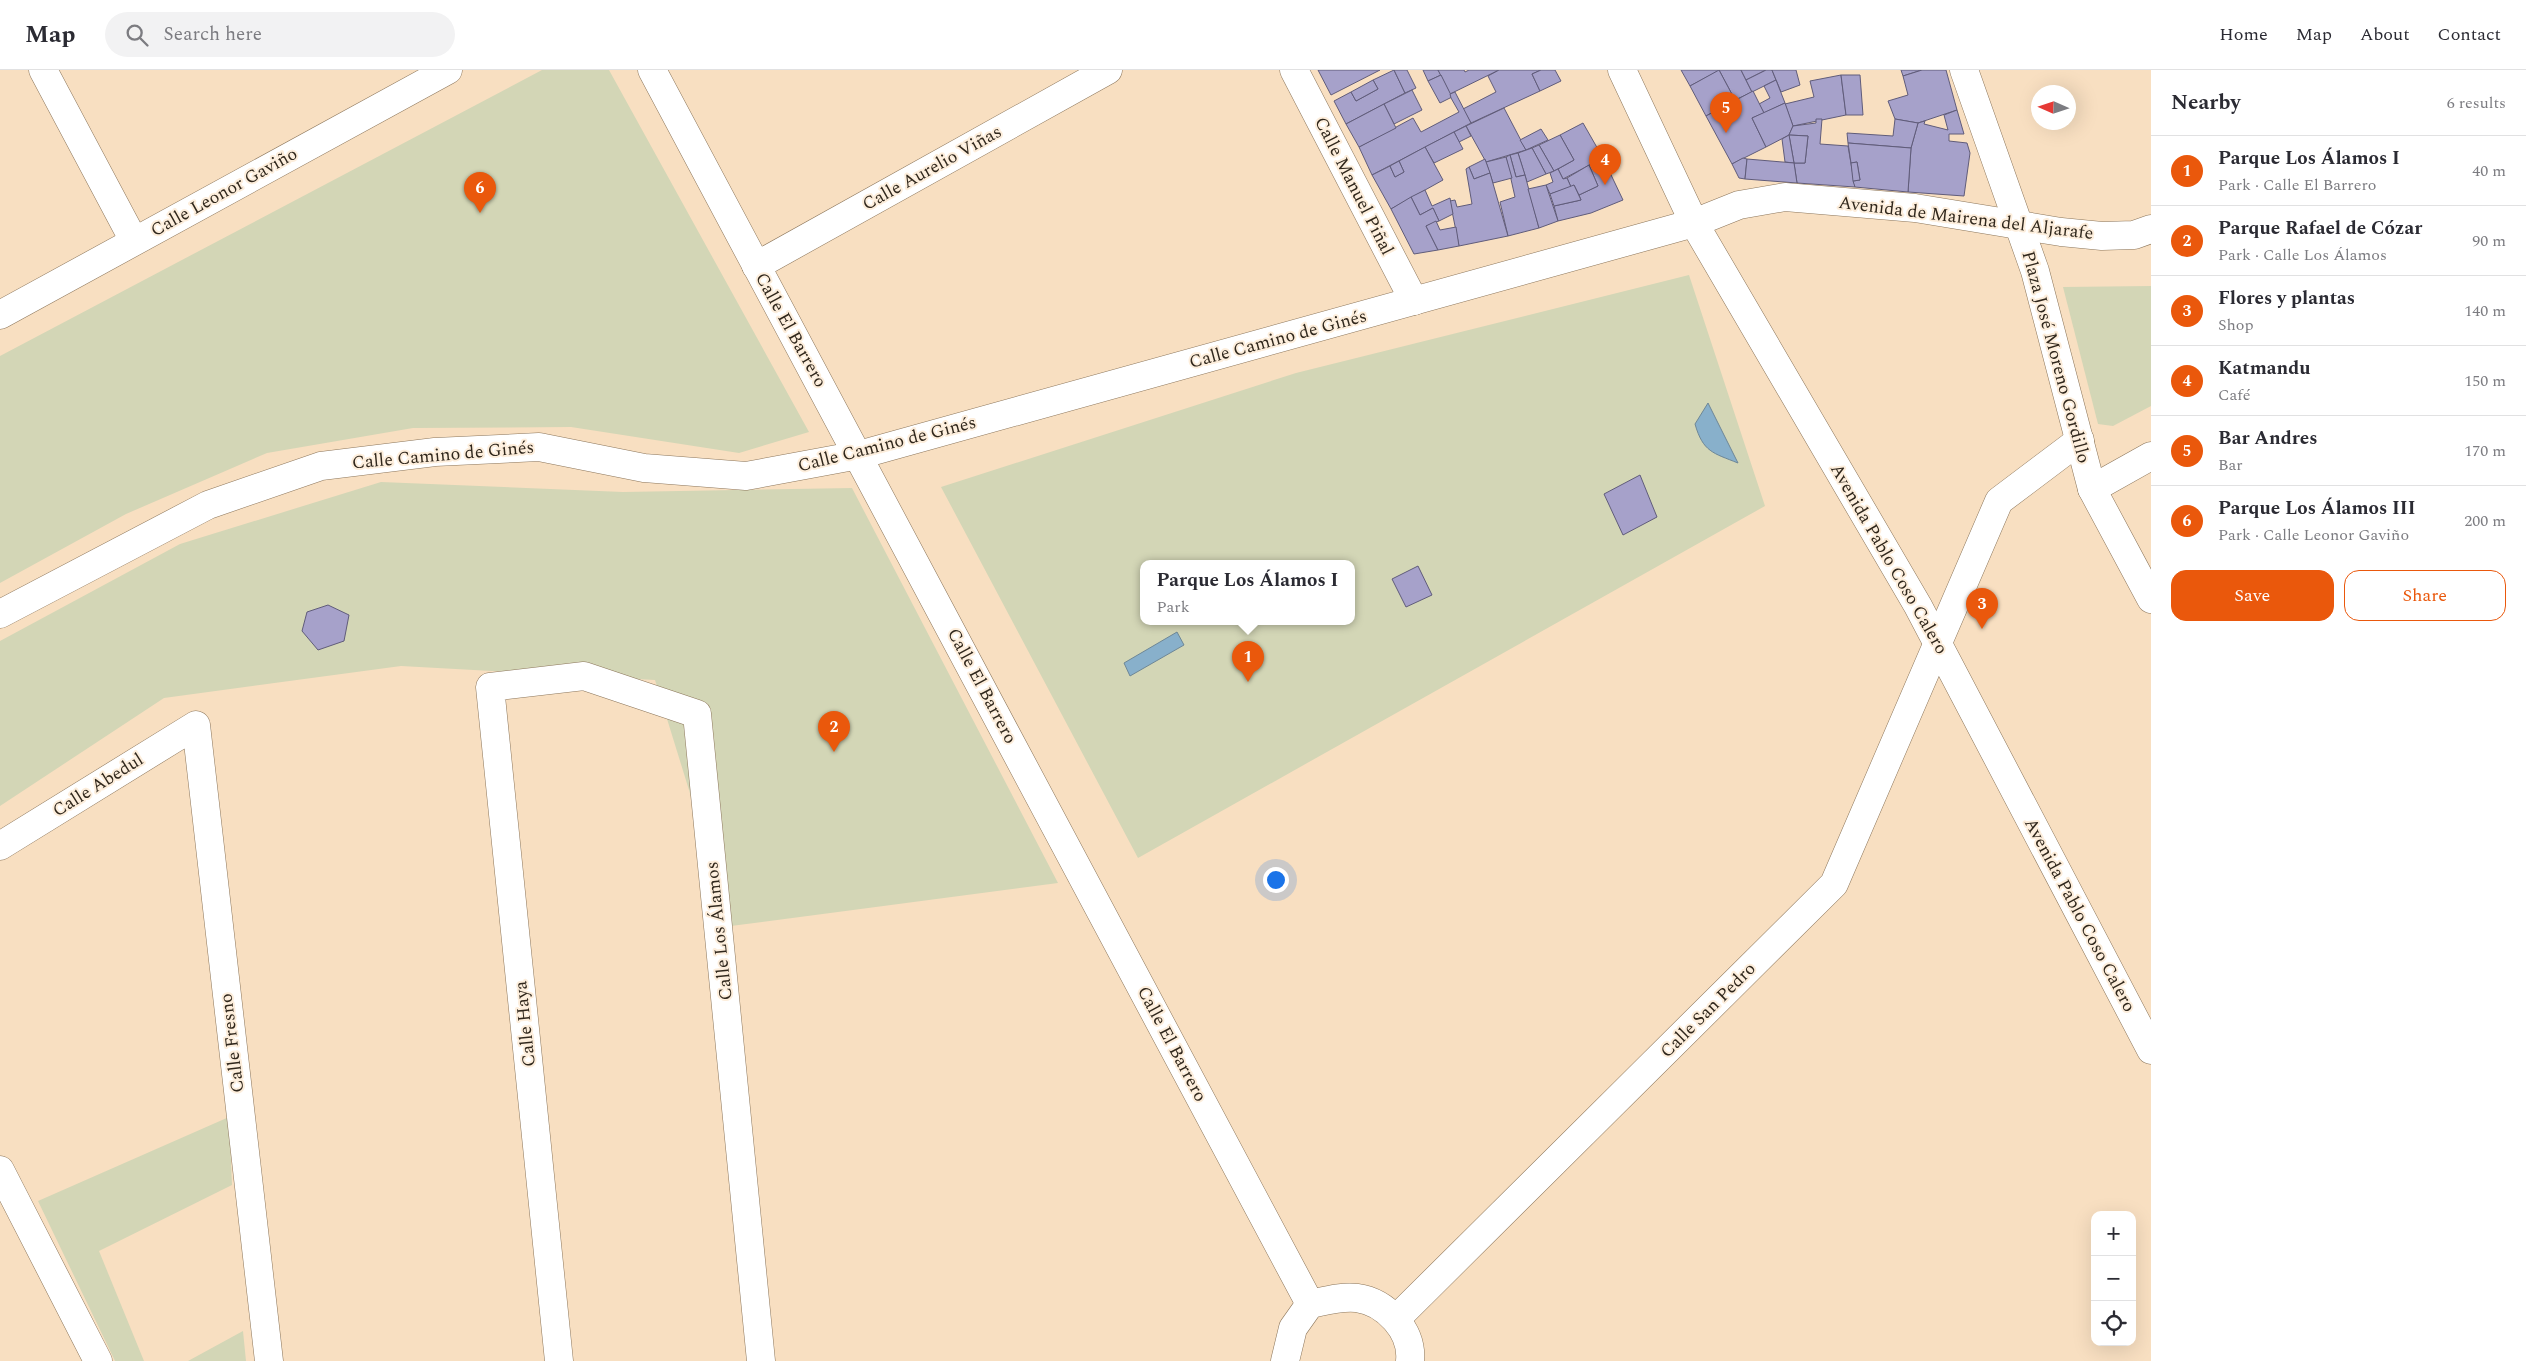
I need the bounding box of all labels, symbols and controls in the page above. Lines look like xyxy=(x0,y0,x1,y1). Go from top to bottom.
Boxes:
search box xyxy=(105,12,455,57)
text: Map xyxy=(25,17,75,53)
text: Search here xyxy=(163,20,262,49)
icon: search xyxy=(123,21,151,49)
text: Home xyxy=(2219,21,2268,48)
text: Map xyxy=(2296,21,2332,48)
text: About xyxy=(2360,21,2410,48)
text: Contact xyxy=(2438,21,2501,48)
north arrow xyxy=(2031,85,2076,130)
text: Nearby xyxy=(2171,87,2241,119)
text: 6 results xyxy=(2447,91,2506,115)
pin: 5 xyxy=(1710,92,1742,133)
street label: Calle Manuel Piñal xyxy=(1307,112,1401,260)
street label: Calle Aurelio Viñas xyxy=(857,118,1007,218)
street label: Calle Leonor Gaviño xyxy=(146,140,302,244)
pin: 4 xyxy=(1589,144,1621,185)
text: Parque Los Álamos I xyxy=(2218,144,2400,173)
text: 1 xyxy=(2183,159,2191,183)
text: 40 m xyxy=(2472,159,2506,183)
pin: 6 xyxy=(464,172,496,213)
text: Park · Calle El Barrero xyxy=(2218,173,2376,197)
street label: Avenida de Mairena del Aljarafe xyxy=(1837,189,2095,247)
text: Parque Rafael de Cózar xyxy=(2218,214,2422,243)
text: 2 xyxy=(2183,229,2191,253)
text: 90 m xyxy=(2472,229,2506,253)
text: Park · Calle Los Álamos xyxy=(2218,243,2387,267)
street label: Plaza José Moreno Gordillo xyxy=(2015,248,2097,466)
street label: Calle El Barrero xyxy=(748,268,834,392)
text: Flores y plantas xyxy=(2218,284,2355,313)
text: 3 xyxy=(2183,299,2191,323)
text: 140 m xyxy=(2464,299,2506,323)
street label: Calle Camino de Ginés xyxy=(1186,302,1370,376)
text: Shop xyxy=(2218,313,2254,337)
text: Katmandu xyxy=(2218,354,2311,383)
text: 4 xyxy=(2183,369,2191,393)
text: 150 m xyxy=(2464,369,2506,393)
text: Café xyxy=(2218,383,2251,407)
street label: Calle Camino de Ginés xyxy=(795,409,979,479)
text: Bar Andres xyxy=(2218,424,2318,453)
street label: Calle Camino de Ginés xyxy=(351,434,535,476)
text: 5 xyxy=(2183,439,2191,463)
text: 170 m xyxy=(2464,439,2506,463)
text: Bar xyxy=(2218,453,2243,477)
street label: Avenida Pablo Coso Calero xyxy=(1823,459,1955,659)
text: Parque Los Álamos III xyxy=(2218,494,2416,523)
text: 6 xyxy=(2183,509,2191,533)
text: 200 m xyxy=(2464,509,2506,533)
text: Park · Calle Leonor Gaviño xyxy=(2218,523,2409,547)
popup xyxy=(1140,560,1355,625)
text: Parque Los Álamos I xyxy=(1157,566,1338,595)
button: Save xyxy=(2171,570,2334,621)
button: Share xyxy=(2344,570,2506,621)
pin: 3 xyxy=(1966,588,1998,629)
text: Park xyxy=(1157,595,1190,619)
street label: Calle El Barrero xyxy=(940,623,1024,749)
pin: 1 xyxy=(1232,641,1264,682)
pin: 2 xyxy=(818,711,850,752)
street label: Calle Abedul xyxy=(47,746,149,824)
street label: Avenida Pablo Coso Calero xyxy=(2017,813,2143,1017)
street label: Calle Los Álamos xyxy=(698,860,740,1002)
your location xyxy=(1263,867,1289,893)
street label: Calle San Pedro xyxy=(1654,956,1762,1064)
street label: Calle Haya xyxy=(507,979,543,1068)
street label: Calle El Barrero xyxy=(1130,981,1214,1107)
street label: Calle Fresno xyxy=(213,992,251,1094)
map controls xyxy=(2091,1211,2136,1346)
button: + xyxy=(2091,1211,2136,1256)
button: − xyxy=(2091,1256,2136,1301)
button: locate xyxy=(2091,1301,2136,1346)

